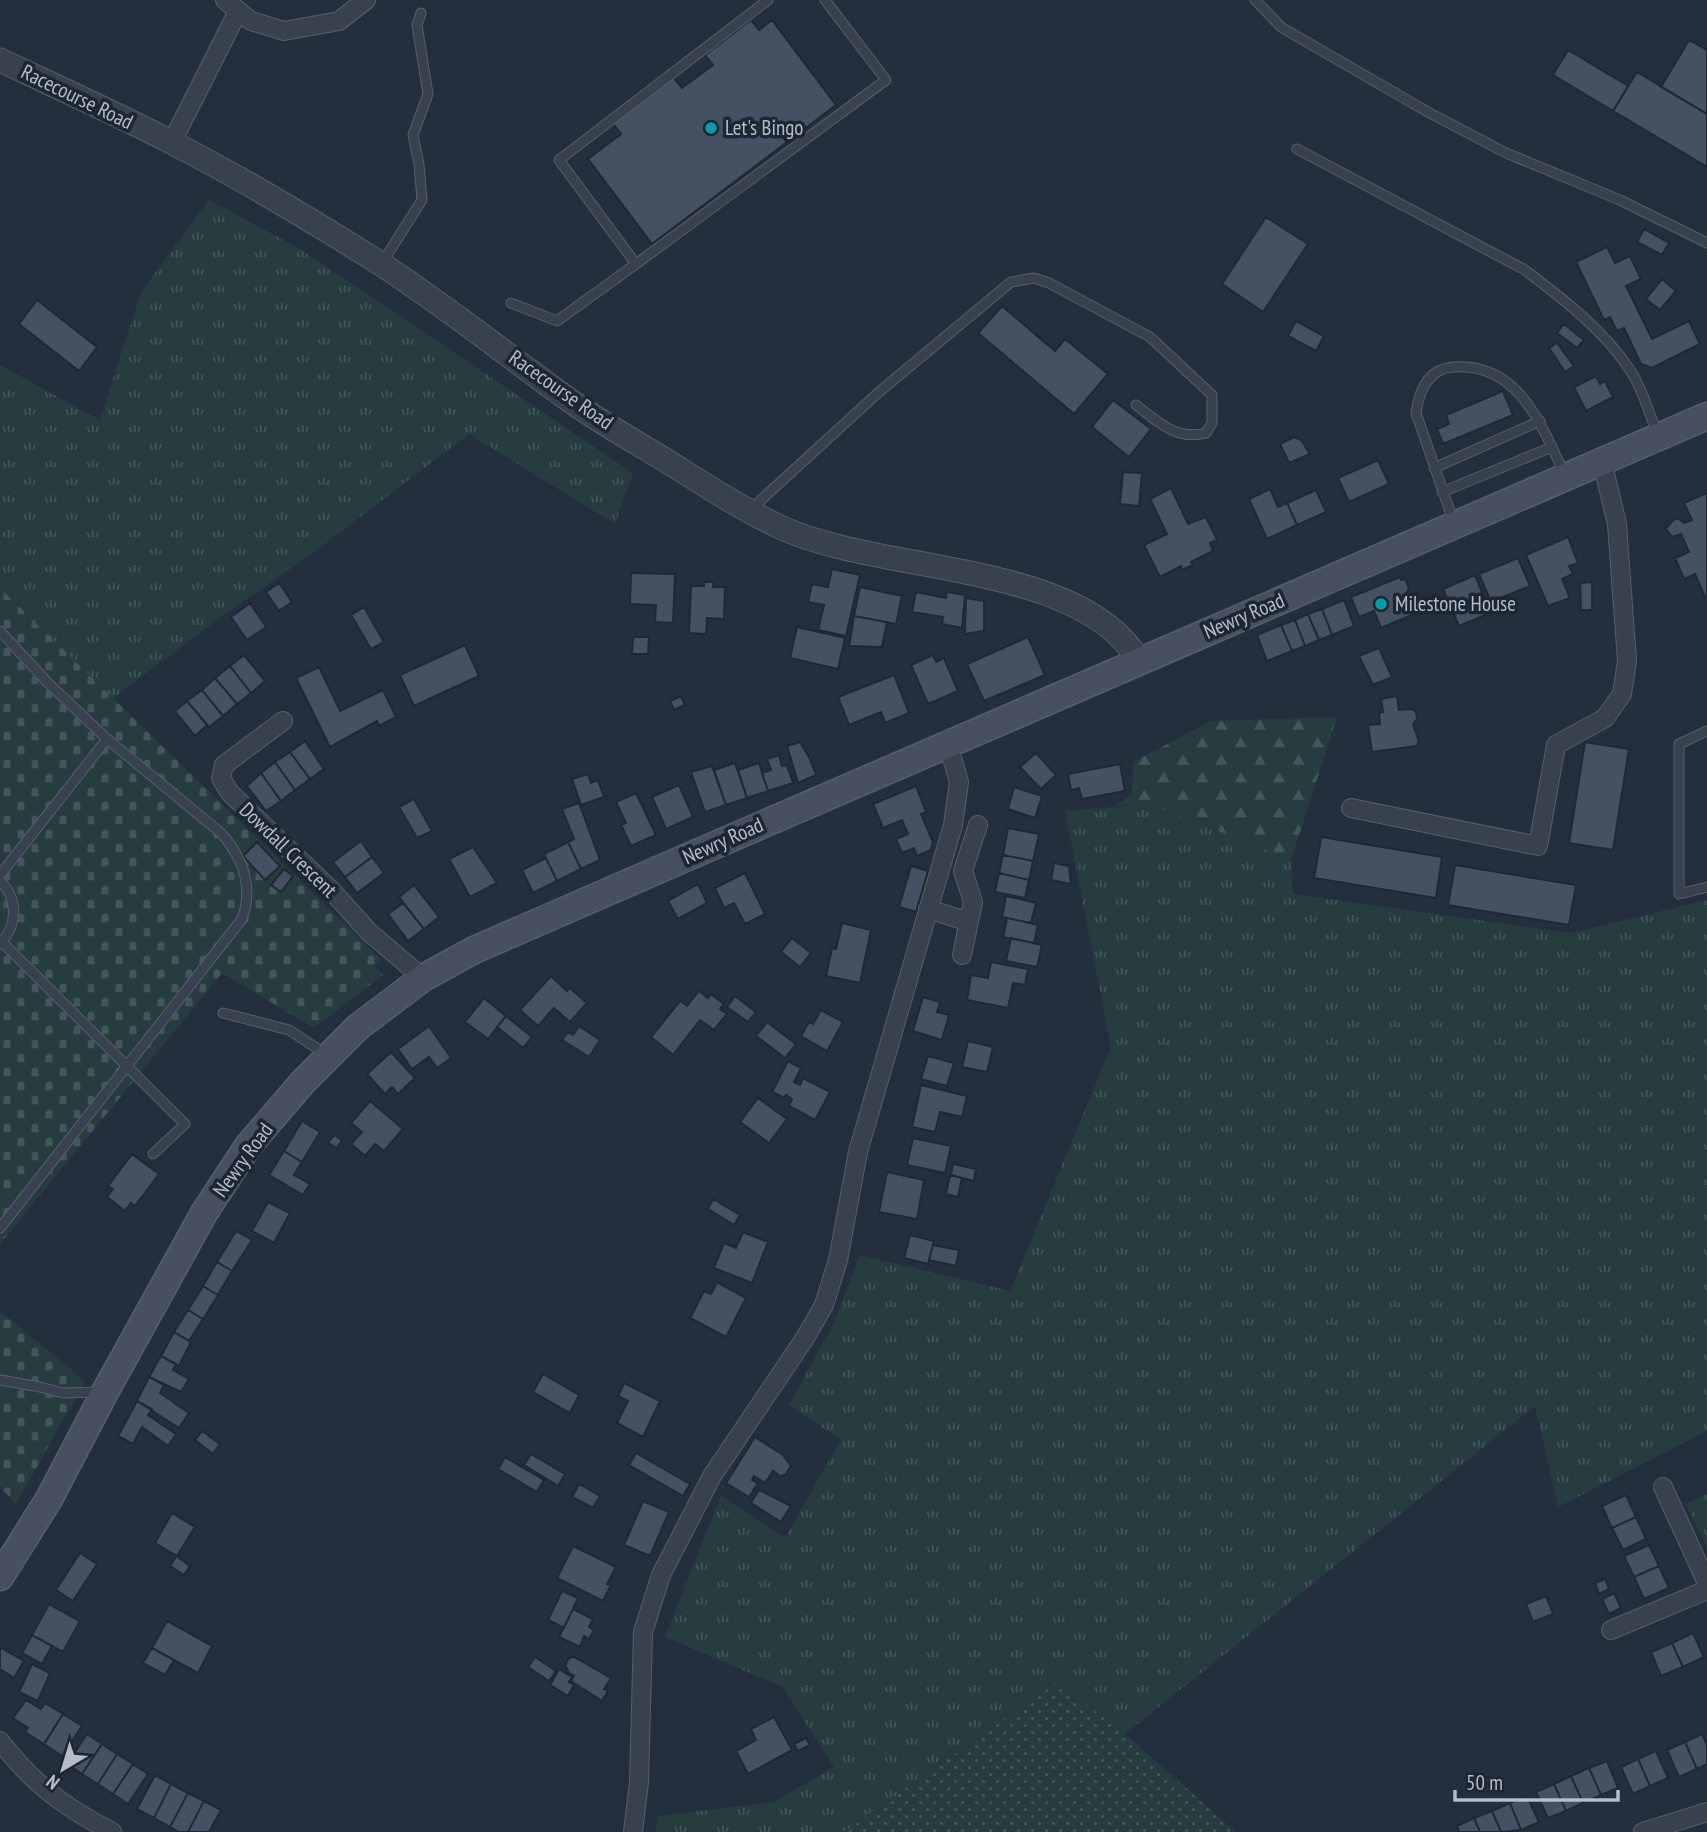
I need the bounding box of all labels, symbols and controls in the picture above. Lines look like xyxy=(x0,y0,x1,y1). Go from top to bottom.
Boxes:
street label: Racecourse Road xyxy=(17,58,138,135)
place label: Let's Bingo xyxy=(725,114,803,141)
marker: Let's Bingo xyxy=(703,120,719,136)
street label: Racecourse Road xyxy=(504,344,619,435)
street label: Newry Road xyxy=(1199,586,1288,645)
place label: Milestone House xyxy=(1395,590,1516,617)
marker: Milestone House xyxy=(1373,596,1389,612)
street label: Dowdall Crescent xyxy=(234,796,343,903)
street label: Newry Road xyxy=(678,811,767,870)
street label: Newry Road xyxy=(207,1117,279,1202)
north arrow xyxy=(28,1734,98,1804)
scale bar xyxy=(1455,1758,1618,1802)
text: 50 m xyxy=(1466,1769,1503,1796)
text: N xyxy=(41,1770,64,1795)

